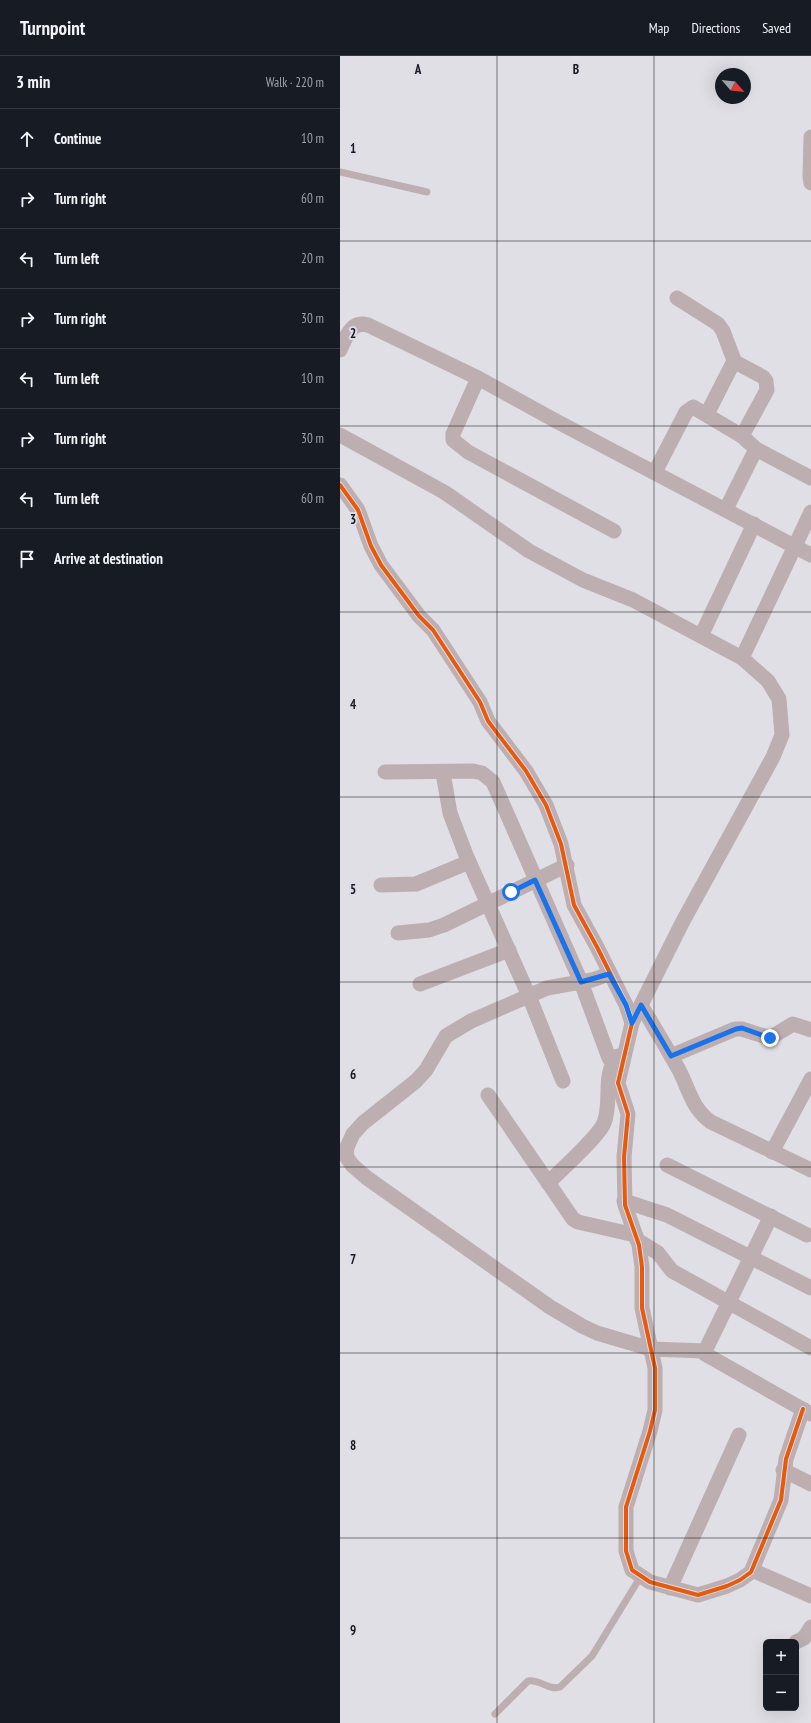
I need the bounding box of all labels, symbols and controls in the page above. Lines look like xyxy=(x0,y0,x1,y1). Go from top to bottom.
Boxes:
text: Turnpoint xyxy=(20,16,85,40)
text: Map xyxy=(649,19,669,37)
text: Directions xyxy=(691,19,740,37)
text: Saved xyxy=(762,19,791,37)
text: A xyxy=(414,61,422,78)
text: B xyxy=(573,61,579,78)
north arrow xyxy=(715,68,751,104)
text: 3 min xyxy=(16,71,50,93)
text: Walk · 220 m xyxy=(266,74,324,91)
icon: ahead xyxy=(16,128,38,150)
text: Continue xyxy=(54,129,101,148)
text: 10 m xyxy=(301,130,324,147)
text: 1 xyxy=(350,140,356,157)
icon: right xyxy=(16,188,38,210)
text: Turn right xyxy=(54,189,106,208)
text: 60 m xyxy=(301,190,324,207)
icon: left xyxy=(16,248,38,270)
text: Turn left xyxy=(54,249,99,268)
text: 20 m xyxy=(301,250,324,267)
icon: right xyxy=(16,308,38,330)
text: Turn right xyxy=(54,309,106,328)
text: 30 m xyxy=(301,310,324,327)
text: 2 xyxy=(350,325,356,342)
icon: left xyxy=(16,368,38,390)
text: Turn left xyxy=(54,369,99,388)
text: 10 m xyxy=(301,370,324,387)
icon: right xyxy=(16,428,38,450)
text: Turn right xyxy=(54,429,106,448)
text: 30 m xyxy=(301,430,324,447)
icon: left xyxy=(16,488,38,510)
text: Turn left xyxy=(54,489,99,508)
text: 60 m xyxy=(301,490,324,507)
text: 3 xyxy=(350,511,356,528)
icon: arrive xyxy=(16,548,38,570)
text: Arrive at destination xyxy=(54,549,163,568)
text: 4 xyxy=(350,696,357,713)
text: 5 xyxy=(350,881,356,898)
route start xyxy=(502,883,520,901)
route end xyxy=(761,1029,779,1047)
text: 6 xyxy=(350,1066,356,1083)
text: 7 xyxy=(350,1251,356,1268)
text: 8 xyxy=(350,1437,356,1454)
text: 9 xyxy=(350,1622,356,1639)
map controls xyxy=(763,1639,799,1711)
button: + xyxy=(763,1639,799,1675)
button: − xyxy=(763,1675,799,1711)

